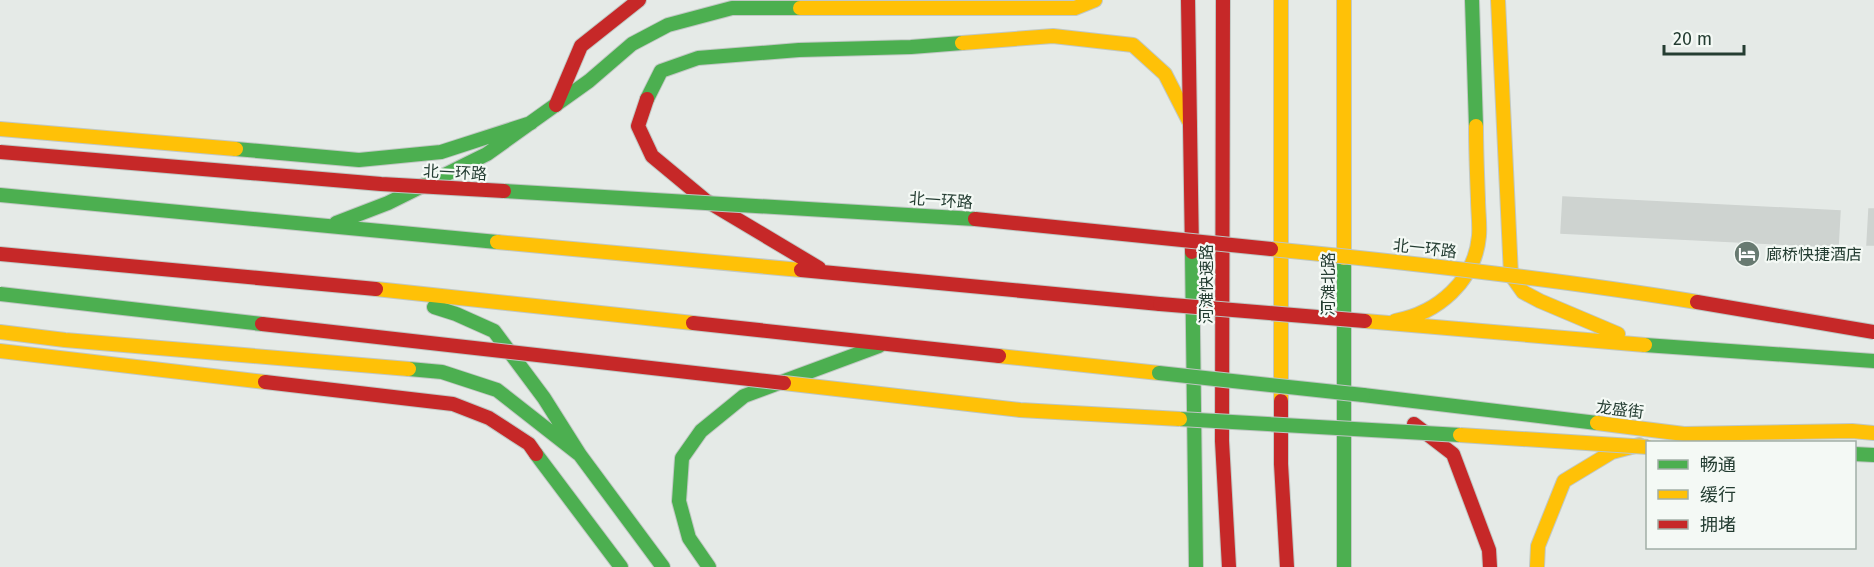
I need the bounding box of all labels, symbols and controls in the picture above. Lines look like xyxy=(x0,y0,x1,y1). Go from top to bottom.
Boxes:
scale bar xyxy=(1664,18,1744,56)
text: 20 m xyxy=(1673,28,1712,50)
street label: 北一环路 xyxy=(423,161,487,184)
street label: 北一环路 xyxy=(908,189,974,212)
street label: 北一环路 xyxy=(1392,236,1458,261)
hotel icon: 廊桥快捷酒店 xyxy=(1732,239,1762,269)
street label: 河滩快速路 xyxy=(1197,244,1216,324)
place label: 廊桥快捷酒店 xyxy=(1766,245,1862,264)
street label: 河滩北路 xyxy=(1319,252,1338,316)
street label: 龙盛街 xyxy=(1595,397,1645,422)
legend xyxy=(1646,441,1856,549)
text: 畅通 xyxy=(1700,454,1736,476)
text: 缓行 xyxy=(1700,484,1736,506)
text: 拥堵 xyxy=(1700,514,1736,536)

